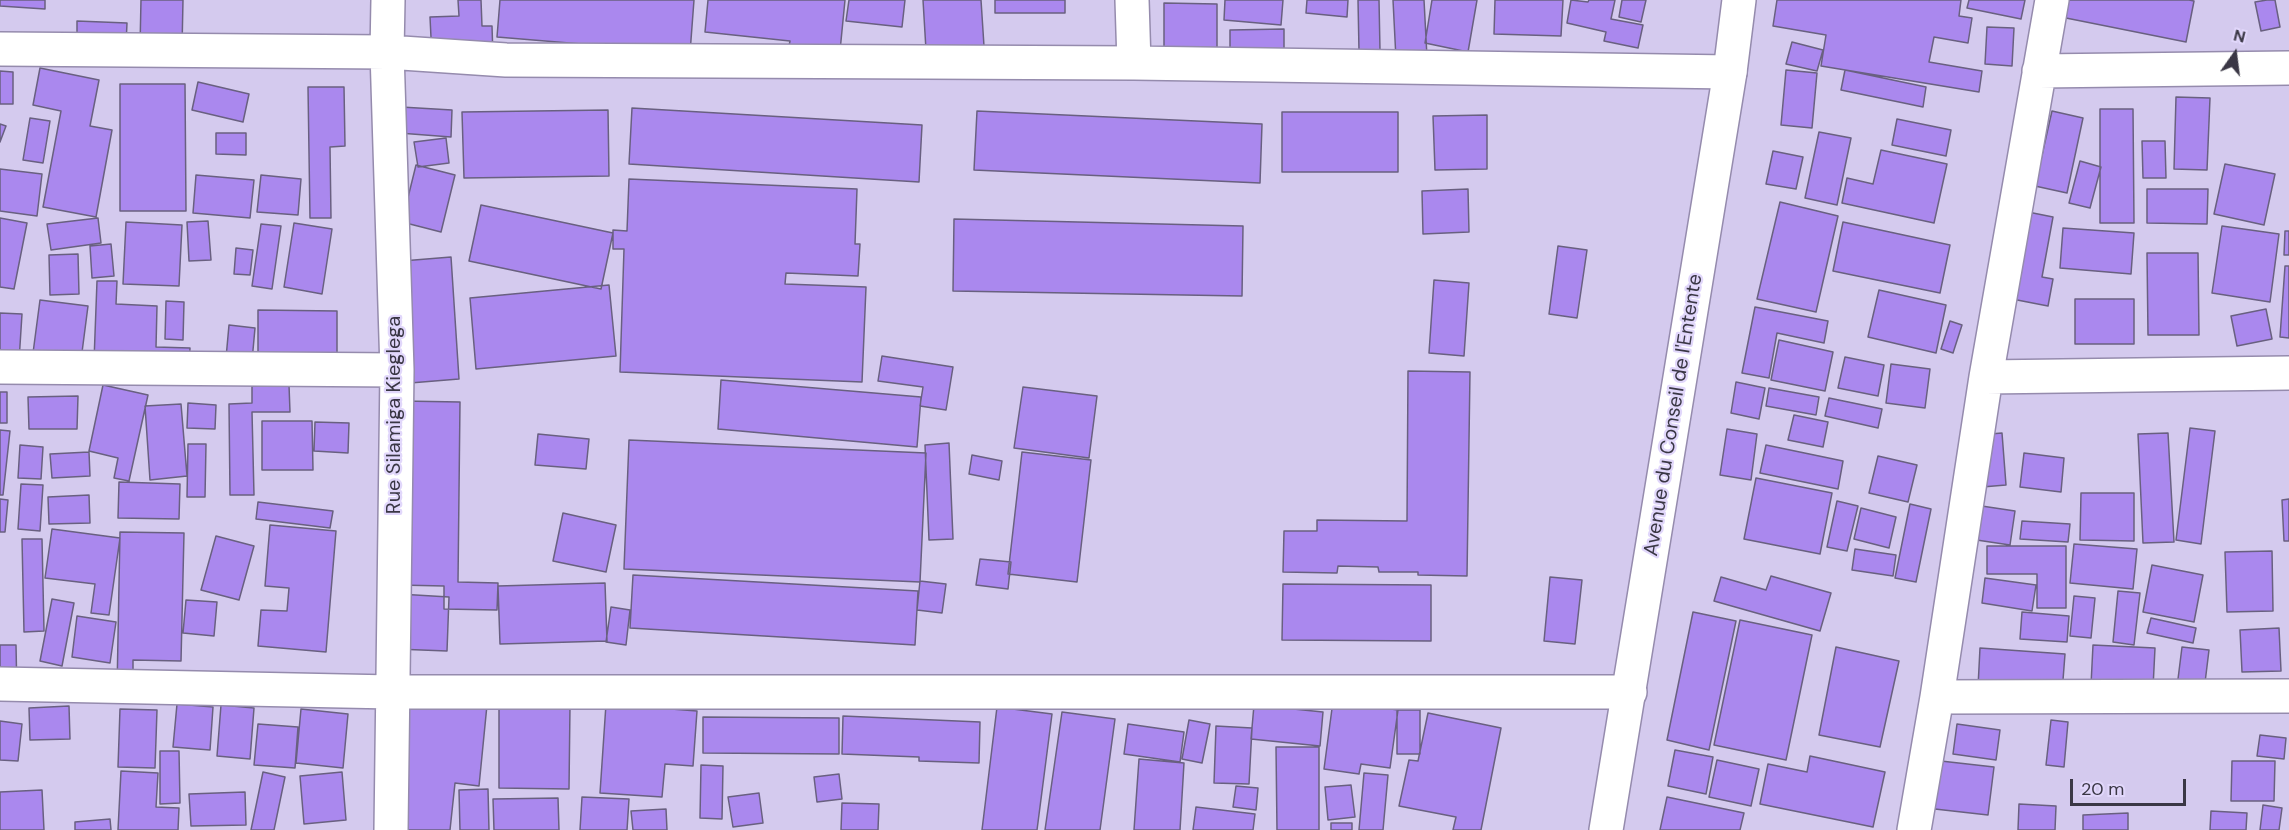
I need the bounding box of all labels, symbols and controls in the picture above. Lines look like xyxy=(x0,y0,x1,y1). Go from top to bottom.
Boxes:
north arrow xyxy=(2205,24,2265,84)
text: N xyxy=(2231,24,2248,48)
street label: Avenue du Conseil de l'Entente xyxy=(1640,272,1708,558)
street label: Rue Silamiga Kieglega xyxy=(383,316,407,514)
scale bar xyxy=(2073,767,2188,805)
text: 20 m xyxy=(2081,777,2124,801)

